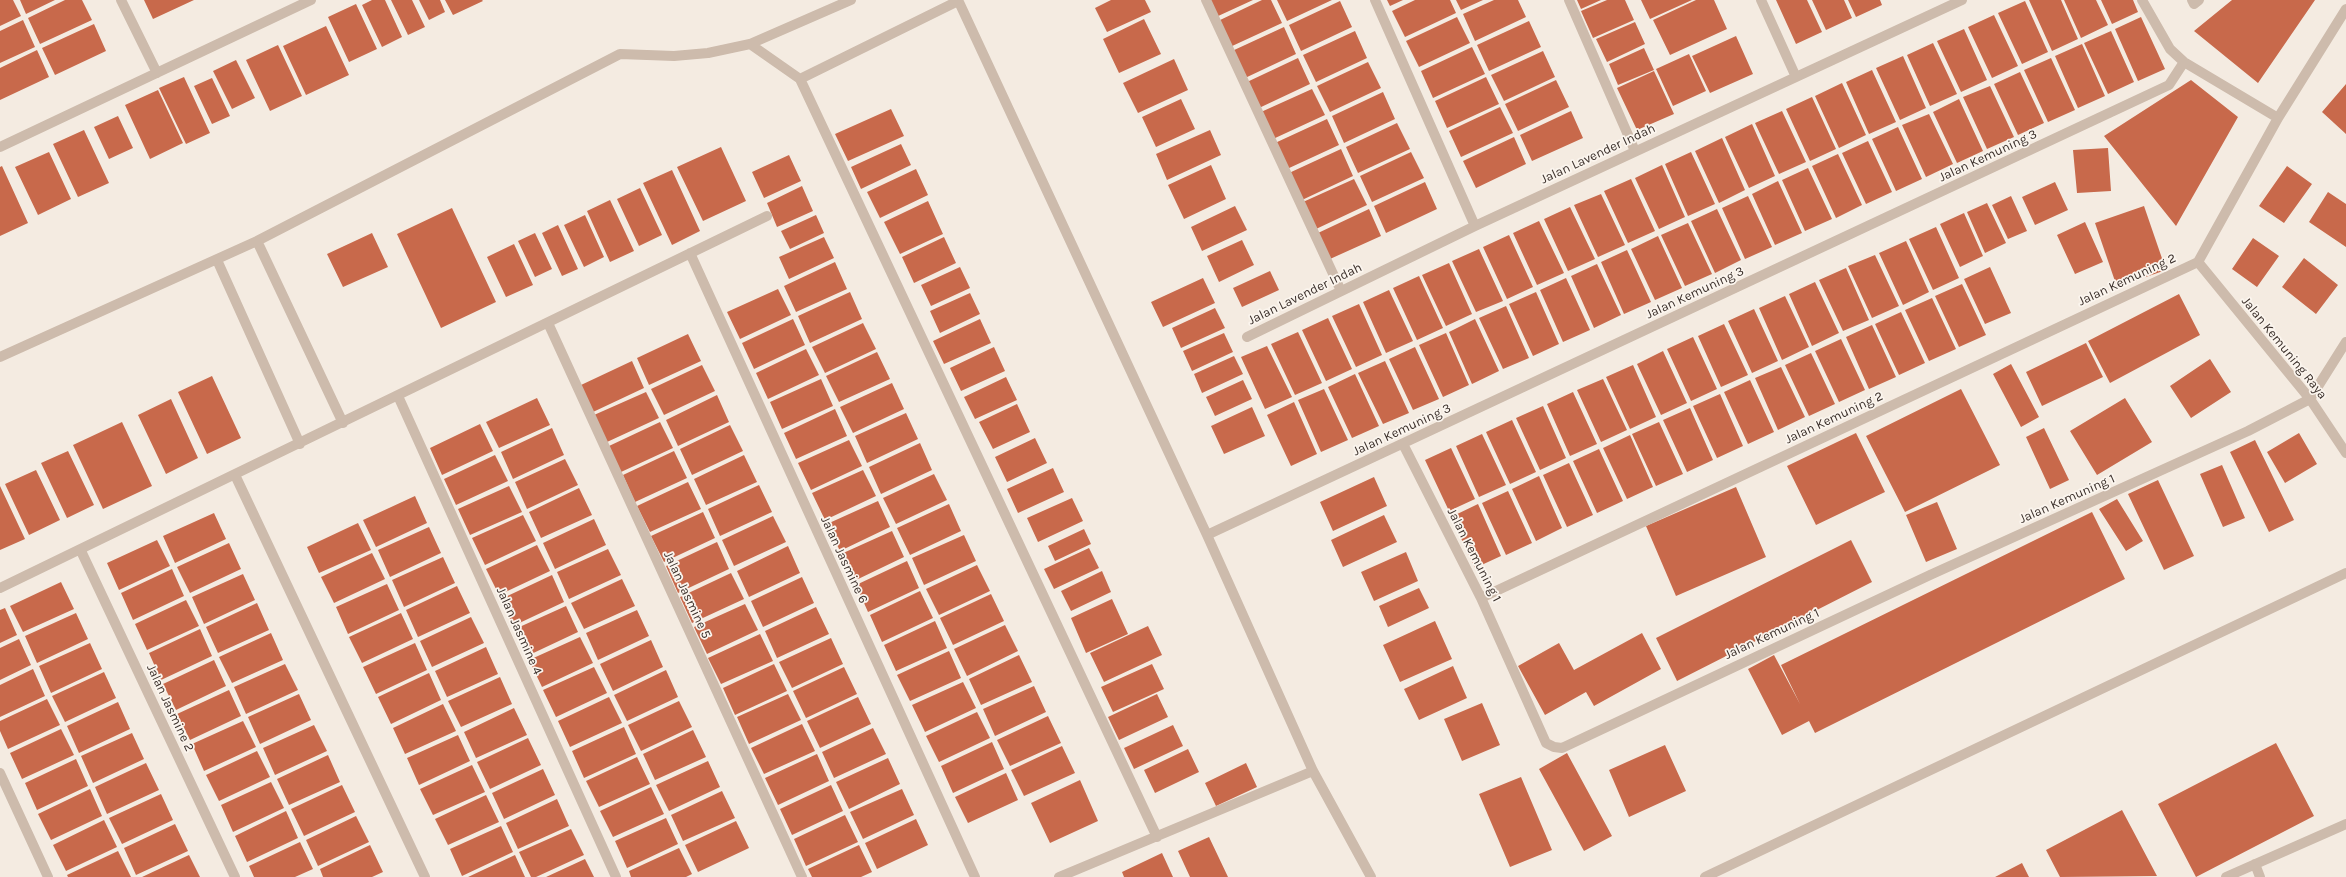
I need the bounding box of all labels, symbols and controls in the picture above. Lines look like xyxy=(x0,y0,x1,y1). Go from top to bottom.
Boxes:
street label: Jalan Lavender Indah xyxy=(1538,121,1658,187)
street label: Jalan Kemuning 3 xyxy=(1936,126,2040,186)
street label: Jalan Kemuning 2 xyxy=(2076,250,2178,310)
street label: Jalan Lavender Indah xyxy=(1246,260,1364,328)
street label: Jalan Kemuning 3 xyxy=(1643,263,1747,323)
street label: Jalan Kemuning Raya xyxy=(2238,294,2330,402)
street label: Jalan Kemuning 2 xyxy=(1783,388,1885,448)
street label: Jalan Kemuning 3 xyxy=(1350,400,1454,460)
street label: Jalan Kemuning 1 xyxy=(2017,471,2117,527)
street label: Jalan Kemuning 1 xyxy=(1444,506,1504,604)
street label: Jalan Jasmine 6 xyxy=(817,514,871,606)
street label: Jalan Jasmine 5 xyxy=(660,549,714,641)
street label: Jalan Jasmine 4 xyxy=(493,585,545,677)
street label: Jalan Kemuning 1 xyxy=(1722,605,1822,663)
street label: Jalan Jasmine 2 xyxy=(143,662,197,754)

